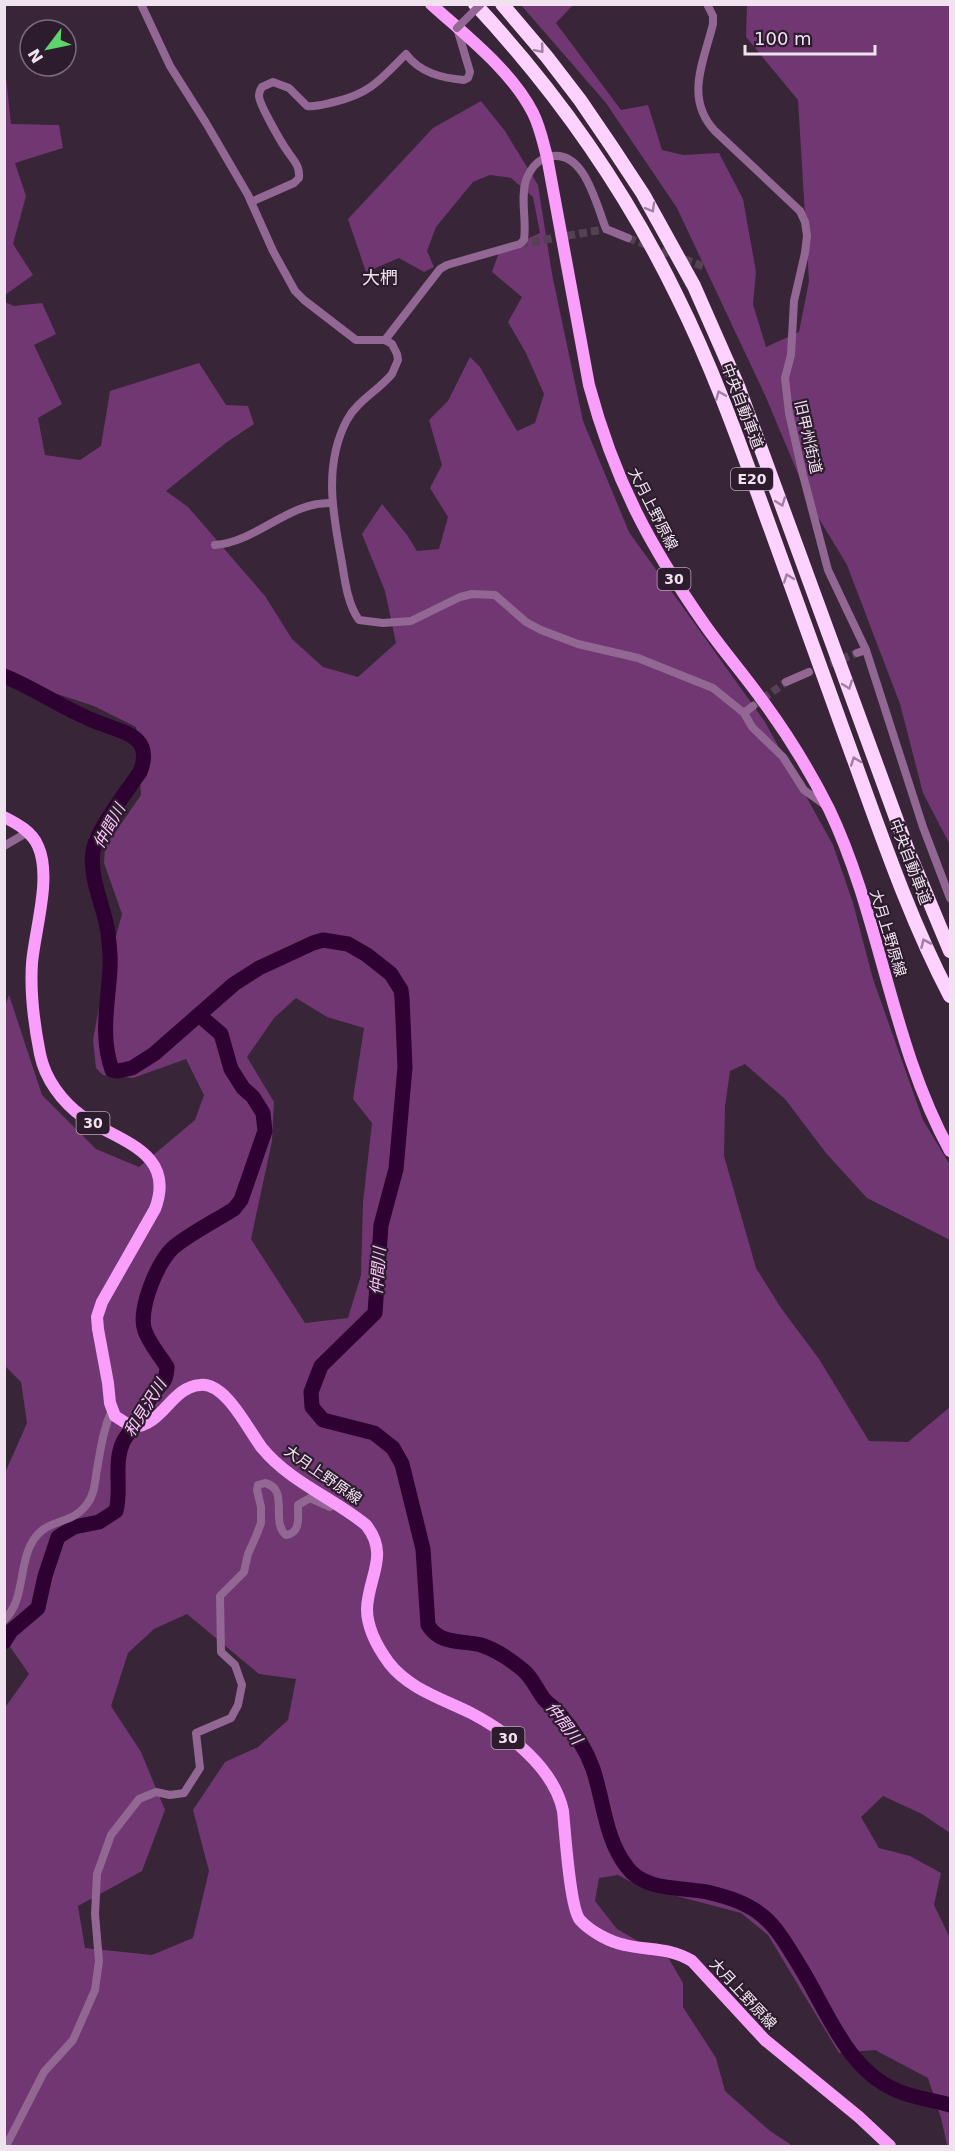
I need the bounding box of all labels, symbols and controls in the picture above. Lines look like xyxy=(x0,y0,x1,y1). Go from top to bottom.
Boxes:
north arrow xyxy=(18,18,78,78)
scale bar xyxy=(745,18,876,56)
text: 100 m xyxy=(754,28,812,49)
one-way arrow xyxy=(533,42,544,53)
text: N xyxy=(24,45,47,66)
one-way arrow xyxy=(644,202,656,213)
district label: 大椚 xyxy=(362,267,398,288)
street label: 中央自動車道 xyxy=(717,361,767,451)
one-way arrow xyxy=(715,390,727,401)
street label: 旧甲州街道 xyxy=(791,398,825,476)
street label: 大月上野原線 xyxy=(625,465,681,553)
road number: E20 xyxy=(731,468,773,490)
one-way arrow xyxy=(773,496,786,506)
road number: 30 xyxy=(658,568,690,590)
one-way arrow xyxy=(783,573,796,584)
one-way arrow xyxy=(840,679,853,690)
one-way arrow xyxy=(849,756,862,767)
water label: 仲間川 xyxy=(89,799,130,852)
street label: 中央自動車道 xyxy=(885,817,935,907)
street label: 大月上野原線 xyxy=(866,887,910,979)
one-way arrow xyxy=(920,938,932,949)
road number: 30 xyxy=(76,1112,110,1134)
water label: 仲間川 xyxy=(367,1244,389,1296)
water label: 和見沢川 xyxy=(120,1374,171,1440)
street label: 大月上野原線 xyxy=(281,1442,365,1508)
water label: 仲間川 xyxy=(542,1698,587,1749)
road number: 30 xyxy=(492,1727,524,1749)
street label: 大月上野原線 xyxy=(706,1955,780,2033)

